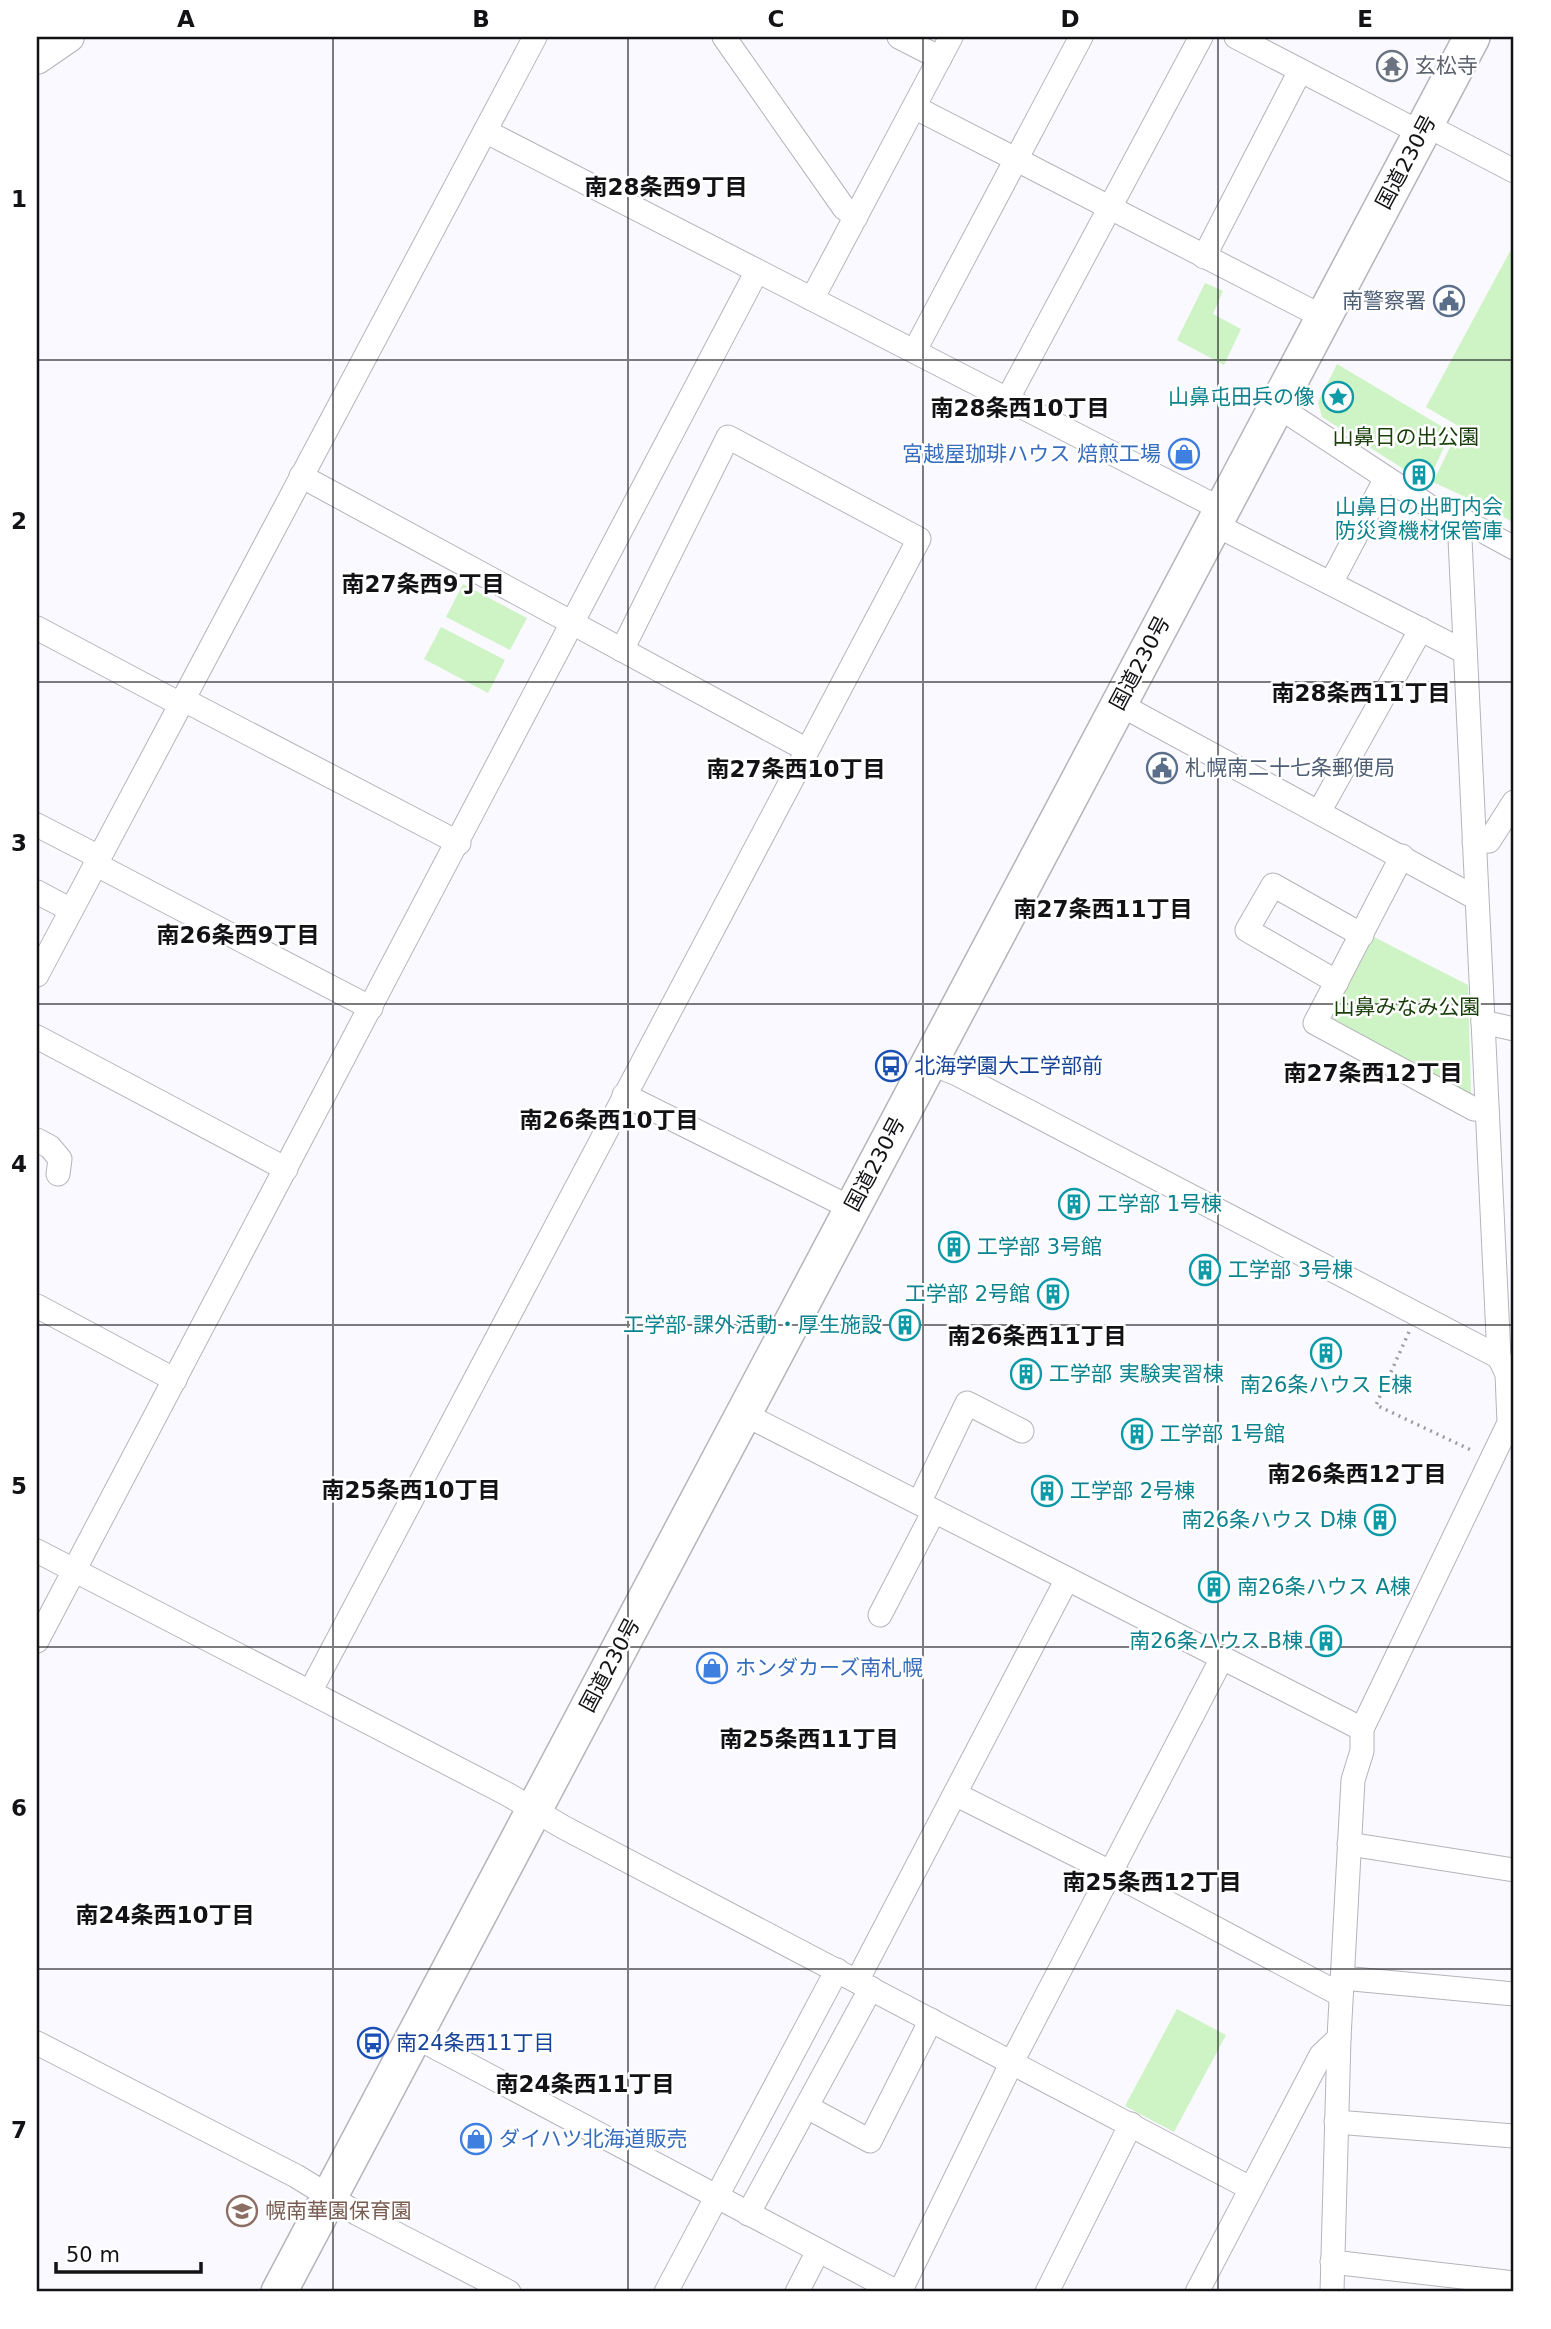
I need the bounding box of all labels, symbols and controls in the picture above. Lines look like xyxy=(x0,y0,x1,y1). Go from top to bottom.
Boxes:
text: A xyxy=(177,6,195,32)
text: B xyxy=(472,6,490,32)
text: C xyxy=(768,6,784,32)
text: D xyxy=(1060,6,1080,32)
text: E xyxy=(1357,6,1373,32)
temple icon: 玄松寺 xyxy=(1375,49,1409,83)
place label: 玄松寺 xyxy=(1415,54,1478,78)
street label: 国道230号 xyxy=(1371,111,1441,213)
district label: 南28条西9丁目 xyxy=(584,174,748,200)
text: 1 xyxy=(11,186,27,212)
public building icon: 南警察署 xyxy=(1432,284,1466,318)
place label: 南警察署 xyxy=(1342,289,1426,313)
place icon: 山鼻屯田兵の像 xyxy=(1321,380,1355,414)
place label: 山鼻屯田兵の像 xyxy=(1168,385,1315,409)
district label: 南28条西10丁目 xyxy=(930,395,1110,421)
park label: 山鼻日の出公園 xyxy=(1333,425,1480,449)
shop icon: 宮越屋珈琲ハウス 焙煎工場 xyxy=(1167,437,1201,471)
place label: 宮越屋珈琲ハウス 焙煎工場 xyxy=(902,442,1161,466)
building icon: 山鼻日の出町内会 防災資機材保管庫 xyxy=(1402,458,1436,492)
place label: 山鼻日の出町内会 防災資機材保管庫 xyxy=(1335,495,1503,543)
text: 2 xyxy=(11,508,27,534)
district label: 南27条西9丁目 xyxy=(341,571,505,597)
street label: 国道230号 xyxy=(1105,612,1175,714)
district label: 南28条西11丁目 xyxy=(1271,680,1451,706)
public building icon: 札幌南二十七条郵便局 xyxy=(1145,751,1179,785)
district label: 南27条西10丁目 xyxy=(706,756,886,782)
place label: 札幌南二十七条郵便局 xyxy=(1185,756,1395,780)
text: 3 xyxy=(11,830,27,856)
district label: 南27条西11丁目 xyxy=(1013,896,1193,922)
district label: 南26条西9丁目 xyxy=(156,922,320,948)
park label: 山鼻みなみ公園 xyxy=(1334,995,1481,1019)
bus stop icon: 北海学園大工学部前 xyxy=(874,1049,908,1083)
place label: 北海学園大工学部前 xyxy=(914,1054,1103,1078)
district label: 南27条西12丁目 xyxy=(1283,1060,1463,1086)
district label: 南26条西10丁目 xyxy=(519,1107,699,1133)
street label: 国道230号 xyxy=(840,1113,910,1215)
text: 4 xyxy=(11,1151,27,1177)
building icon: 工学部 1号棟 xyxy=(1057,1187,1091,1221)
place label: 工学部 1号棟 xyxy=(1097,1192,1222,1216)
building icon: 工学部 3号館 xyxy=(937,1230,971,1264)
place label: 工学部 3号館 xyxy=(977,1235,1102,1259)
building icon: 工学部 3号棟 xyxy=(1188,1253,1222,1287)
place label: 工学部 3号棟 xyxy=(1228,1258,1353,1282)
building icon: 工学部 2号館 xyxy=(1036,1277,1070,1311)
place label: 工学部 2号館 xyxy=(905,1282,1030,1306)
building icon: 工学部 課外活動・厚生施設 xyxy=(888,1308,922,1342)
place label: 工学部 課外活動・厚生施設 xyxy=(623,1313,882,1337)
district label: 南26条西11丁目 xyxy=(947,1323,1127,1349)
building icon: 南26条ハウス E棟 xyxy=(1309,1336,1343,1370)
building icon: 工学部 実験実習棟 xyxy=(1009,1357,1043,1391)
place label: 工学部 実験実習棟 xyxy=(1049,1362,1224,1386)
place label: 南26条ハウス E棟 xyxy=(1240,1373,1412,1397)
building icon: 工学部 1号館 xyxy=(1120,1417,1154,1451)
place label: 工学部 1号館 xyxy=(1160,1422,1285,1446)
district label: 南26条西12丁目 xyxy=(1267,1461,1447,1487)
text: 5 xyxy=(11,1473,27,1499)
building icon: 工学部 2号棟 xyxy=(1030,1474,1064,1508)
district label: 南25条西10丁目 xyxy=(321,1477,501,1503)
place label: 工学部 2号棟 xyxy=(1070,1479,1195,1503)
building icon: 南26条ハウス D棟 xyxy=(1363,1503,1397,1537)
place label: 南26条ハウス D棟 xyxy=(1181,1508,1357,1532)
building icon: 南26条ハウス A棟 xyxy=(1197,1570,1231,1604)
place label: 南26条ハウス A棟 xyxy=(1237,1575,1411,1599)
street label: 国道230号 xyxy=(575,1614,645,1716)
building icon: 南26条ハウス B棟 xyxy=(1309,1624,1343,1658)
place label: 南26条ハウス B棟 xyxy=(1129,1629,1303,1653)
shop icon: ホンダカーズ南札幌 xyxy=(695,1651,729,1685)
place label: ホンダカーズ南札幌 xyxy=(735,1656,923,1680)
district label: 南25条西11丁目 xyxy=(719,1726,899,1752)
text: 6 xyxy=(11,1795,27,1821)
district label: 南25条西12丁目 xyxy=(1062,1869,1242,1895)
district label: 南24条西10丁目 xyxy=(75,1902,255,1928)
bus stop icon: 南24条西11丁目 xyxy=(356,2026,390,2060)
place label: 南24条西11丁目 xyxy=(396,2031,554,2055)
district label: 南24条西11丁目 xyxy=(495,2071,675,2097)
text: 7 xyxy=(11,2117,27,2143)
shop icon: ダイハツ北海道販売 xyxy=(459,2122,493,2156)
place label: ダイハツ北海道販売 xyxy=(499,2127,688,2151)
school or university icon: 幌南華園保育園 xyxy=(225,2194,259,2228)
place label: 幌南華園保育園 xyxy=(265,2199,412,2223)
scale bar xyxy=(56,2231,201,2275)
text: 50 m xyxy=(66,2243,120,2267)

